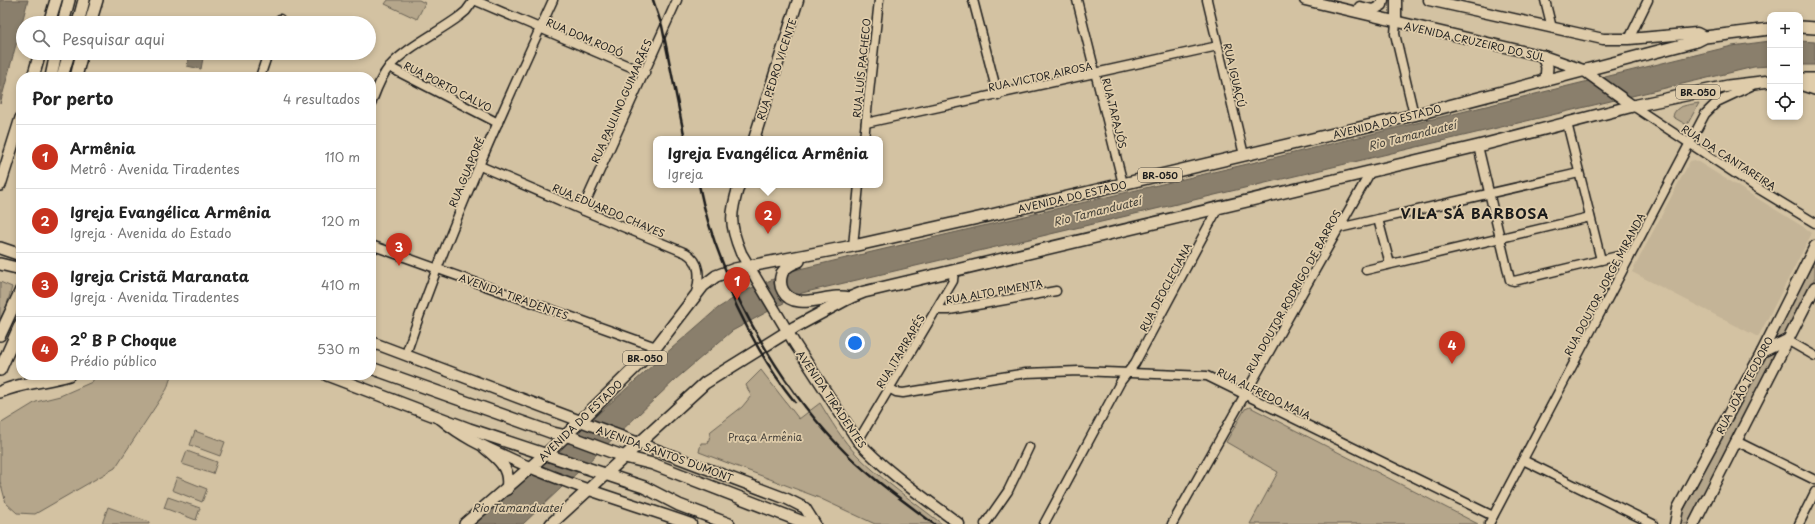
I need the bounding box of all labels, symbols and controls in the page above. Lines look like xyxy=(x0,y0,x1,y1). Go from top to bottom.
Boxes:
map controls xyxy=(1767,12,1803,120)
button: + xyxy=(1767,12,1803,48)
street label: RUA DOM RODÓ xyxy=(544,14,626,60)
search box xyxy=(16,16,376,60)
street label: RUA PEDRO VICENTE xyxy=(752,16,800,122)
street label: AVENIDA CRUZEIRO DO SUL xyxy=(1403,17,1547,65)
street label: RUA LUÍS PACHECO xyxy=(848,18,874,118)
icon: search xyxy=(30,27,52,49)
text: Pesquisar aqui xyxy=(62,27,165,50)
street label: RUA PAULINO GUIMARÃES xyxy=(587,37,655,165)
street label: RUA IGUAÇÚ xyxy=(1220,41,1250,109)
button: − xyxy=(1767,48,1803,84)
street label: RUA PORTO CALVO xyxy=(401,57,495,115)
street label: RUA VICTOR AIROSA xyxy=(987,58,1093,94)
street label: RUA TAPAJÓS xyxy=(1099,76,1131,150)
button: locate xyxy=(1767,84,1803,120)
text: Por perto xyxy=(32,85,113,111)
road number: BR-050 xyxy=(1676,85,1720,99)
text: 4 resultados xyxy=(283,89,360,108)
street label: AVENIDA DO ESTADO xyxy=(1331,100,1443,142)
water label: Rio Tamanduateí xyxy=(1366,115,1460,154)
street label: RUA DA CANTAREIRA xyxy=(1679,121,1780,193)
street label: RUA GUAPORÉ xyxy=(444,135,488,209)
text: Armênia xyxy=(70,136,136,159)
popup xyxy=(653,136,883,188)
text: Igreja Evangélica Armênia xyxy=(668,141,868,164)
text: 1 xyxy=(42,147,48,166)
text: 110 m xyxy=(325,147,360,166)
text: Metrô · Avenida Tiradentes xyxy=(70,159,239,178)
text: Igreja xyxy=(668,164,703,183)
road number: BR-050 xyxy=(1138,168,1182,182)
street label: AVENIDA DO ESTADO xyxy=(1016,176,1128,216)
street label: RUA EDUARDO CHAVES xyxy=(550,179,668,241)
water label: Rio Tamanduateí xyxy=(1051,191,1145,230)
text: Igreja Evangélica Armênia xyxy=(70,200,271,223)
pin: 2 xyxy=(755,201,781,234)
district label: VILA SÁ BARBOSA xyxy=(1401,203,1549,224)
street label: RUA DOUTOR RODRIGO DE BARROS xyxy=(1242,207,1344,375)
street label: RUA DOUTOR JORGE MIRANDA xyxy=(1560,210,1648,358)
text: 2 xyxy=(40,211,50,230)
text: 120 m xyxy=(321,211,360,230)
text: Igreja · Avenida do Estado xyxy=(70,223,231,242)
pin: 3 xyxy=(386,233,412,266)
street label: RUA DEOCLECIANA xyxy=(1135,240,1195,334)
text: Igreja Cristã Maranata xyxy=(70,264,249,287)
pin: 1 xyxy=(724,267,750,300)
street label: AVENIDA TIRADENTES xyxy=(457,269,571,323)
text: 3 xyxy=(41,275,49,294)
text: 410 m xyxy=(321,275,360,294)
street label: RUA ALTO PIMENTA xyxy=(944,275,1044,307)
text: Igreja · Avenida Tiradentes xyxy=(70,287,239,306)
street label: RUA ITAPIRAPÉS xyxy=(872,311,928,391)
text: 2º B P Choque xyxy=(70,328,177,351)
pin: 4 xyxy=(1439,331,1465,364)
your location xyxy=(845,333,865,353)
street label: RUA JOÃO TEODORO xyxy=(1712,334,1776,436)
text: 4 xyxy=(41,339,49,358)
text: 530 m xyxy=(317,339,360,358)
street label: AVENIDA TIRADENTES xyxy=(794,347,870,451)
text: Prédio público xyxy=(70,351,157,370)
road number: BR-050 xyxy=(623,351,667,365)
street label: RUA ALFREDO MAIA xyxy=(1215,364,1314,422)
street label: AVENIDA DO ESTADO xyxy=(535,376,625,464)
street label: AVENIDA SANTOS DUMONT xyxy=(594,421,736,485)
park label: Praça Armênia xyxy=(728,429,803,444)
water label: Rio Tamanduateí xyxy=(472,499,564,516)

